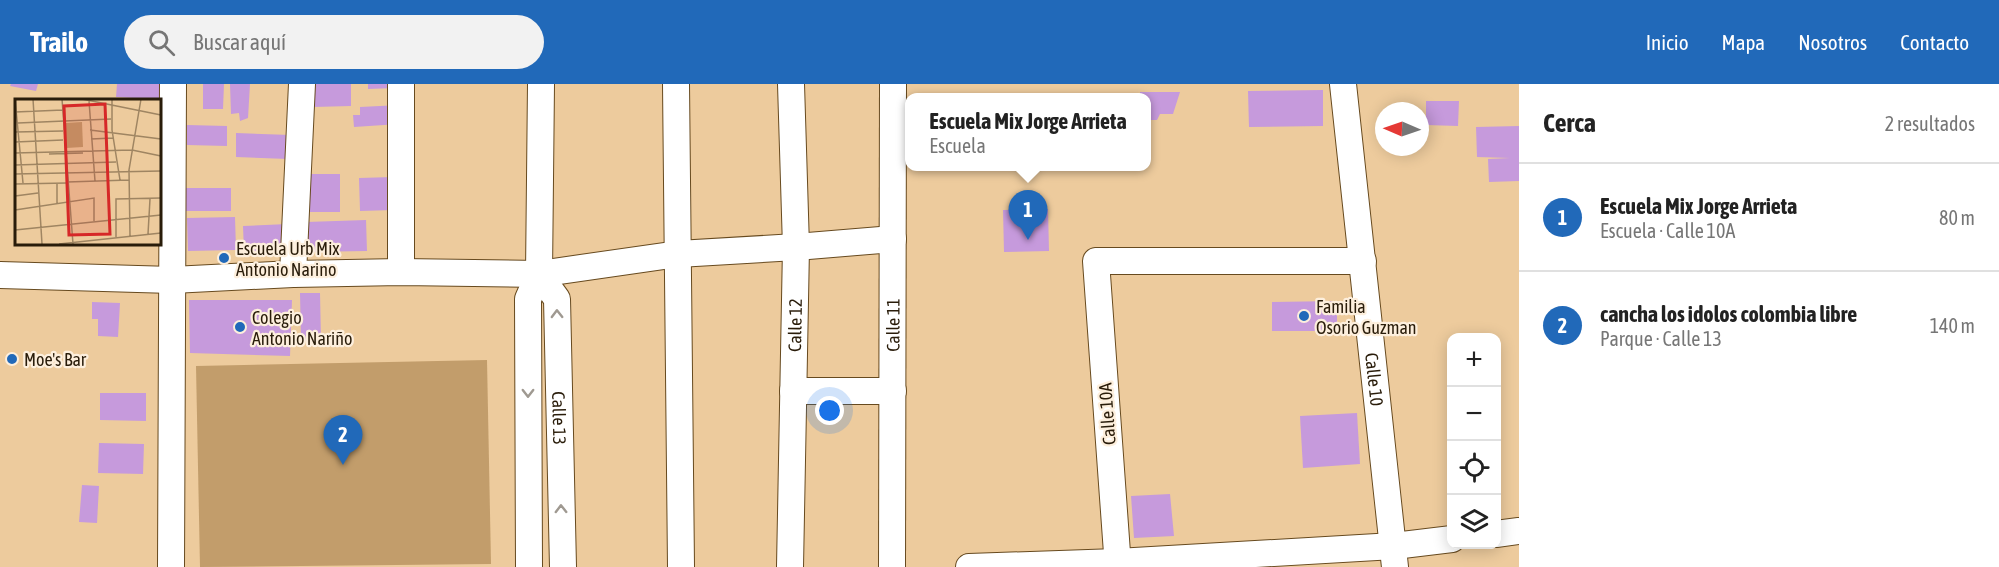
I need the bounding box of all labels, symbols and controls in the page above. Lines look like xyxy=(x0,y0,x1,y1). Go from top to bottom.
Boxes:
search box xyxy=(124,15,544,69)
text: Trailo xyxy=(30,26,88,58)
icon: search xyxy=(145,26,178,59)
text: Buscar aquí xyxy=(193,29,286,55)
text: Inicio xyxy=(1646,30,1689,54)
text: Mapa xyxy=(1722,30,1765,54)
text: Nosotros xyxy=(1798,30,1867,54)
text: Contacto xyxy=(1900,30,1969,54)
popup xyxy=(905,93,1151,171)
inset map xyxy=(15,99,160,244)
north arrow xyxy=(1375,102,1429,156)
text: Escuela Mix Jorge Arrieta xyxy=(929,108,1127,134)
text: Cerca xyxy=(1543,108,1596,138)
text: 2 resultados xyxy=(1885,112,1975,135)
text: Escuela xyxy=(929,134,986,157)
pin: 1 xyxy=(1008,190,1048,240)
text: Escuela Mix Jorge Arrieta xyxy=(1600,193,1797,219)
text: 1 xyxy=(1558,206,1567,229)
text: 80 m xyxy=(1939,206,1975,229)
text: Escuela · Calle 10A xyxy=(1600,219,1735,242)
place label: Escuela Urb Mix Antonio Narino xyxy=(236,238,340,280)
marker: Escuela Urb Mix Antonio Narino xyxy=(217,251,231,265)
place label: Familia Osorio Guzman xyxy=(1316,296,1416,338)
street label: Calle 12 xyxy=(784,298,806,352)
street label: Calle 11 xyxy=(882,298,903,352)
text: cancha los idolos colombia libre xyxy=(1600,301,1857,327)
place label: Colegio Antonio Nariño xyxy=(252,307,352,349)
one-way arrow xyxy=(551,309,563,318)
marker: Familia Osorio Guzman xyxy=(1297,309,1311,323)
text: 2 xyxy=(1558,314,1567,337)
text: 140 m xyxy=(1930,314,1975,337)
marker: Colegio Antonio Nariño xyxy=(233,320,247,334)
text: Parque · Calle 13 xyxy=(1600,327,1722,350)
map controls xyxy=(1447,333,1501,549)
button: + xyxy=(1447,333,1501,387)
place label: Moe's Bar xyxy=(24,349,87,370)
marker: Moe's Bar xyxy=(5,352,19,366)
street label: Calle 10 xyxy=(1361,352,1388,407)
street label: Calle 10A xyxy=(1094,382,1120,446)
button: − xyxy=(1447,387,1501,441)
one-way arrow xyxy=(522,388,534,397)
street label: Calle 13 xyxy=(549,391,571,445)
your location xyxy=(815,396,844,425)
pin: 2 xyxy=(324,416,362,465)
button: locate xyxy=(1447,441,1501,495)
button: layers xyxy=(1447,495,1501,549)
one-way arrow xyxy=(555,504,568,513)

